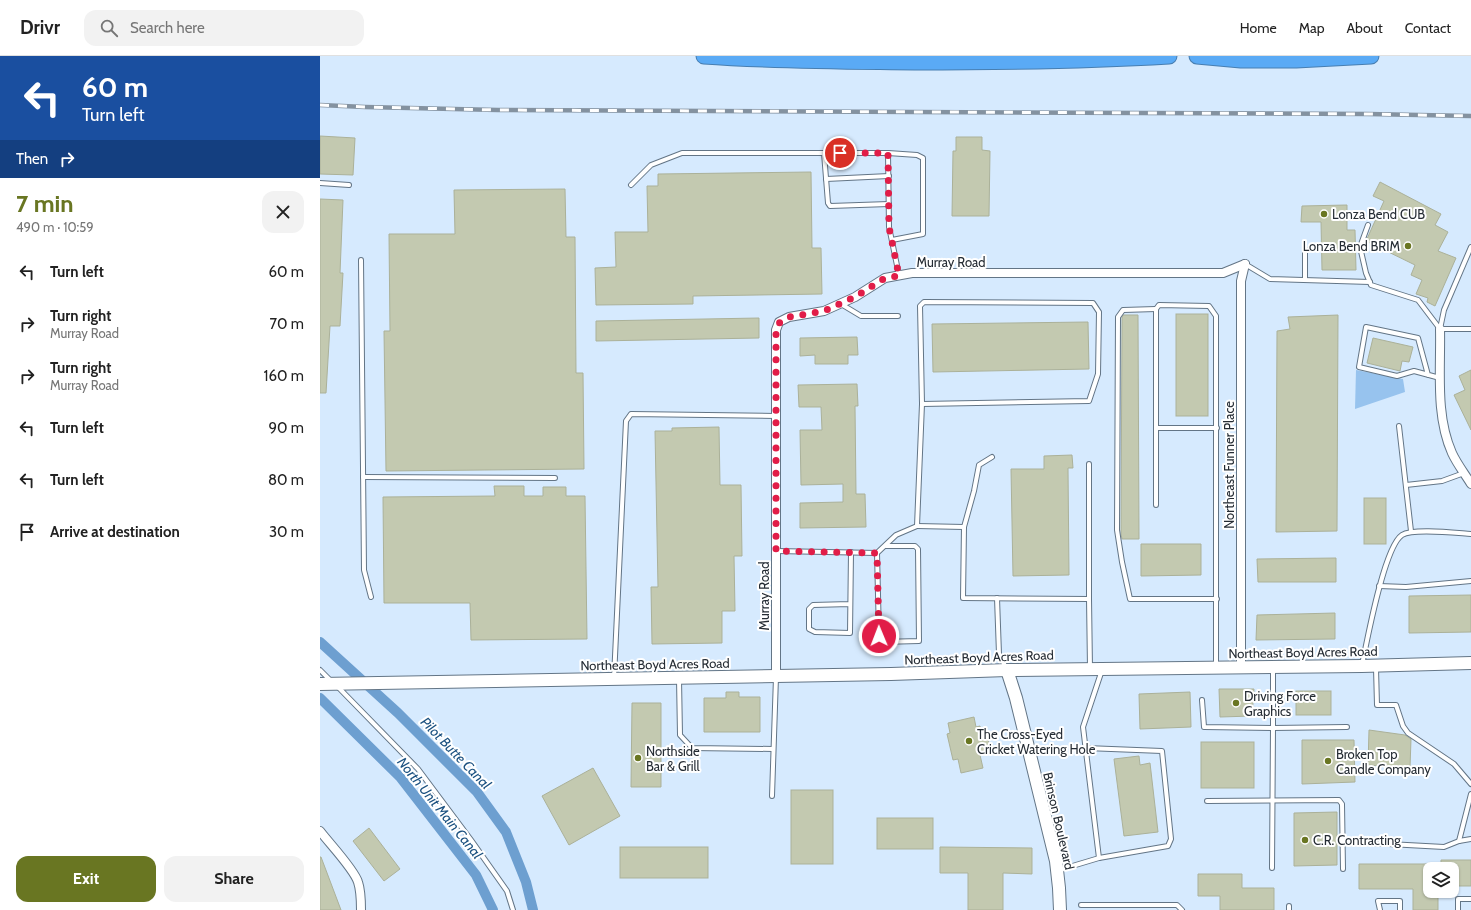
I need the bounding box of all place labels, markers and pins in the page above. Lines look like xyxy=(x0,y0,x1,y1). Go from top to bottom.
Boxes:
pin xyxy=(823,136,857,170)
place label: Lonza Bend CUB xyxy=(1332,206,1425,222)
marker: Lonza Bend CUB xyxy=(1319,209,1329,219)
place label: Lonza Bend BRIM xyxy=(1303,238,1400,254)
marker: Lonza Bend BRIM xyxy=(1403,241,1413,251)
place label: Driving Force Graphics xyxy=(1244,688,1316,719)
marker: Driving Force Graphics xyxy=(1231,698,1241,708)
place label: The Cross-Eyed Cricket Watering Hole xyxy=(977,726,1096,757)
marker: The Cross-Eyed Cricket Watering Hole xyxy=(964,736,974,746)
place label: Northside Bar & Grill xyxy=(646,743,700,774)
place label: Broken Top Candle Company xyxy=(1336,746,1431,777)
marker: Northside Bar & Grill xyxy=(633,753,643,763)
marker: Broken Top Candle Company xyxy=(1323,756,1333,766)
place label: C.R. Contracting xyxy=(1313,832,1401,848)
marker: C.R. Contracting xyxy=(1300,835,1310,845)

